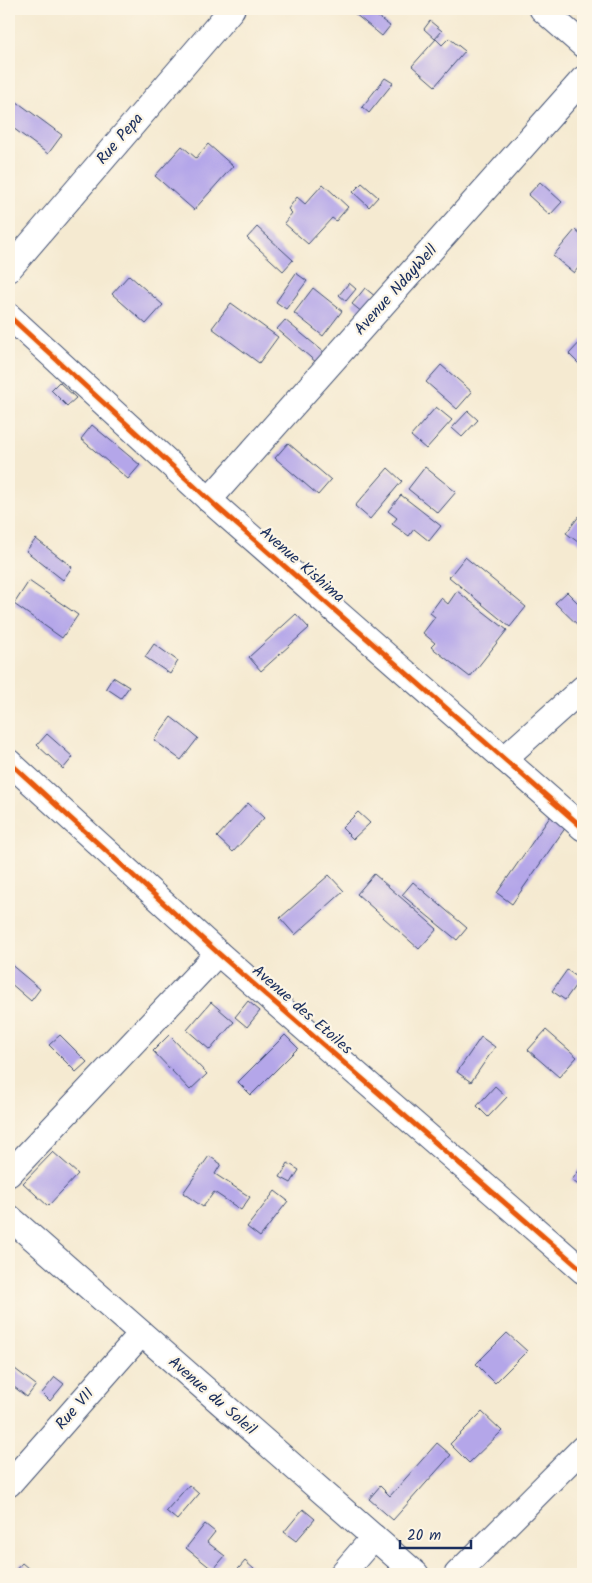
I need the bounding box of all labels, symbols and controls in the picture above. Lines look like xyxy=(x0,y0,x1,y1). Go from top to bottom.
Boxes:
street label: Rue Pepa xyxy=(90,108,150,170)
street label: Avenue NdayWell xyxy=(348,239,444,341)
street label: Avenue Kishima xyxy=(254,521,350,609)
street label: Avenue des Etoiles xyxy=(246,959,358,1061)
street label: Avenue du Soleil xyxy=(162,1350,262,1442)
street label: Rue VII xyxy=(49,1382,101,1436)
scale bar xyxy=(400,1518,471,1550)
text: 20 m xyxy=(407,1524,441,1548)

